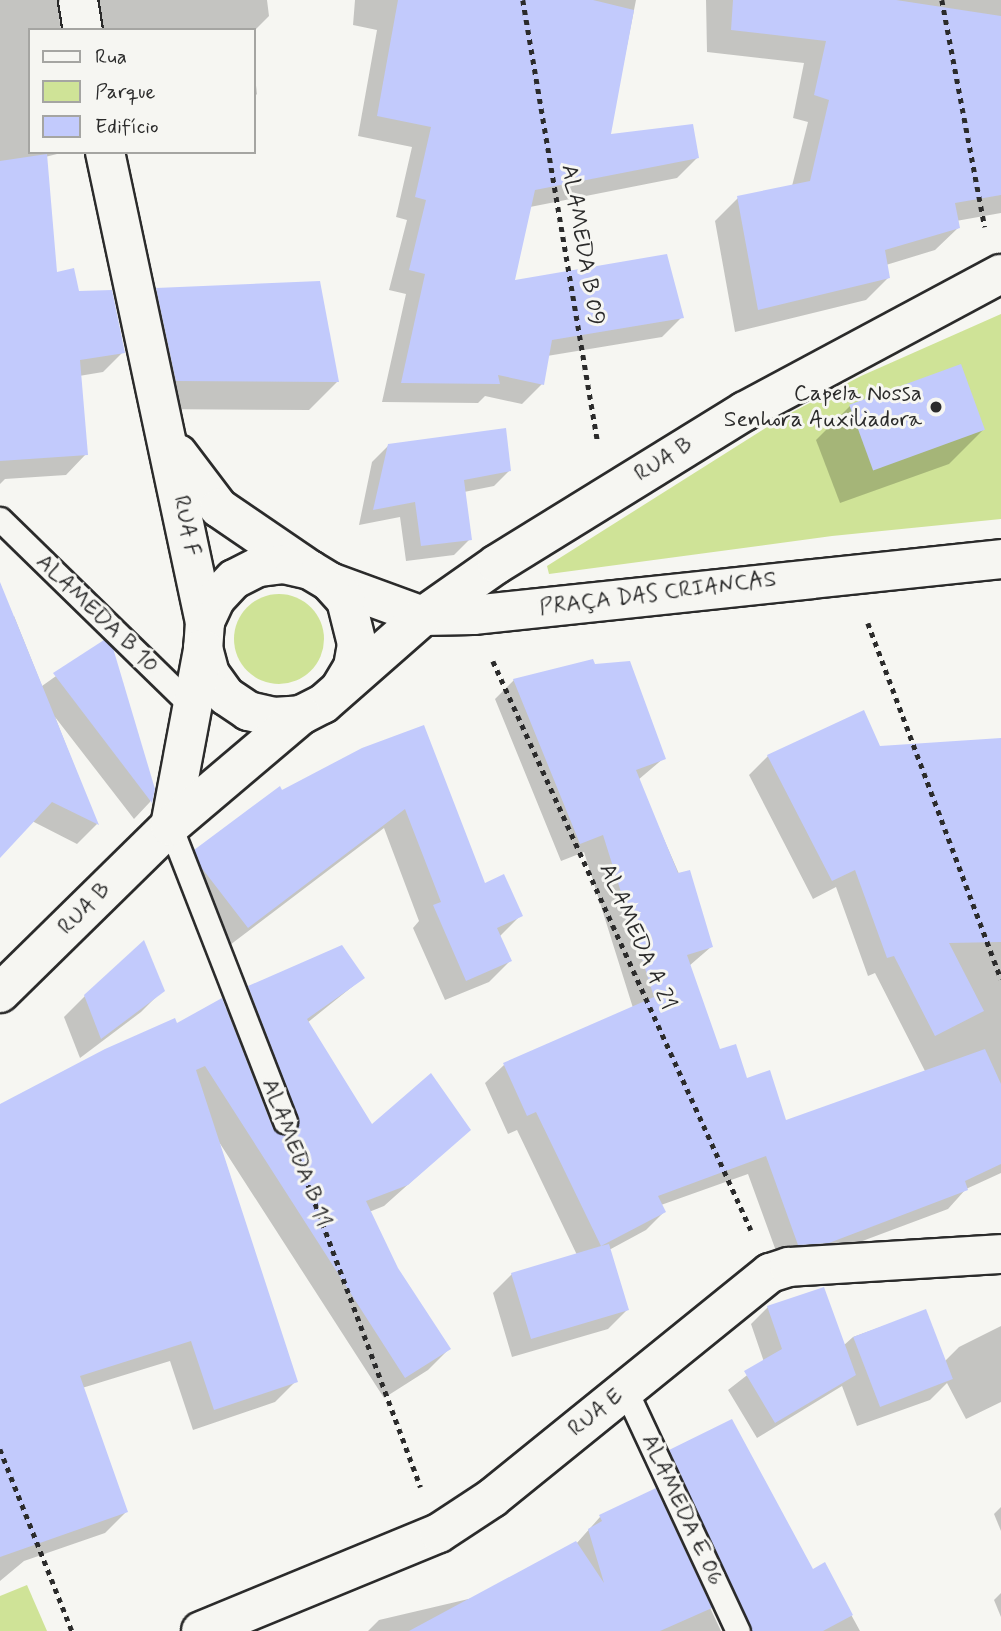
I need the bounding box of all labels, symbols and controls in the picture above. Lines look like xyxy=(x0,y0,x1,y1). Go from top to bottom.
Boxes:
legend xyxy=(28,28,256,154)
text: Rua xyxy=(95,43,127,71)
text: Parque xyxy=(95,78,155,106)
text: Edifício xyxy=(95,113,159,141)
street label: ALAMEDA B 09 xyxy=(554,162,610,328)
place label: Capela Nossa Senhora Auxiliadora xyxy=(728,380,922,434)
marker: Capela Nossa Senhora Auxiliadora xyxy=(928,399,944,415)
street label: RUA B xyxy=(630,431,698,489)
street label: RUA F xyxy=(166,493,206,559)
street label: ALAMEDA B 10 xyxy=(30,549,164,679)
street label: PRAÇA DAS CRIANCAS xyxy=(537,566,779,622)
street label: ALAMEDA A 21 xyxy=(592,859,682,1015)
street label: RUA B xyxy=(53,877,117,941)
street label: ALAMEDA B 11 xyxy=(255,1075,337,1231)
street label: RUA E xyxy=(563,1383,629,1443)
street label: ALAMEDA E 06 xyxy=(635,1431,729,1589)

